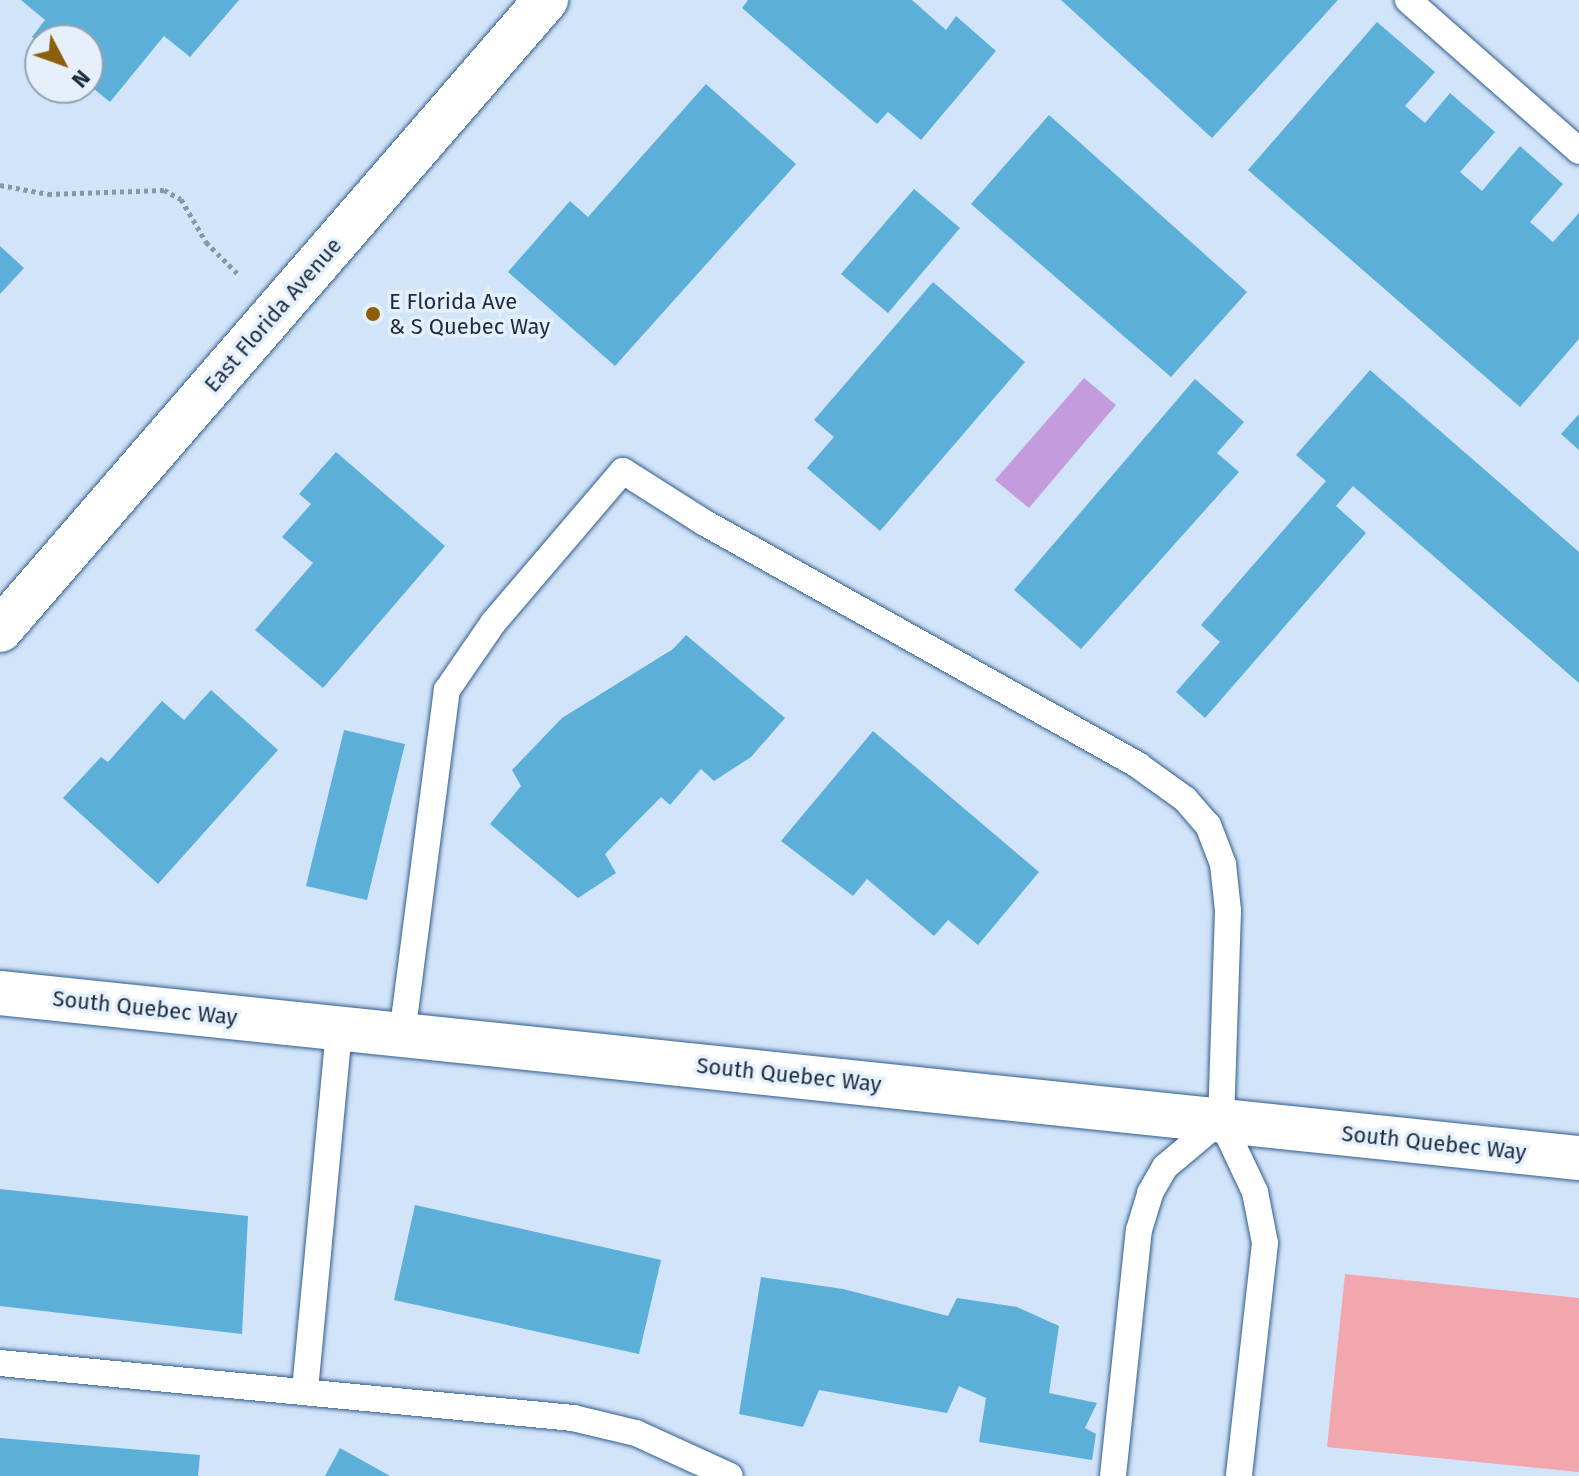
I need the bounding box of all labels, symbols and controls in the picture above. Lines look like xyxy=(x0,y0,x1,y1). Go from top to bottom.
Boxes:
north arrow xyxy=(24,24,104,104)
text: N xyxy=(66,64,96,93)
street label: East Florida Avenue xyxy=(199,232,347,398)
place label: E Florida Ave & S Quebec Way xyxy=(389,288,550,340)
marker: E Florida Ave & S Quebec Way xyxy=(364,305,382,323)
street label: South Quebec Way xyxy=(51,985,239,1031)
street label: South Quebec Way xyxy=(695,1052,883,1098)
street label: South Quebec Way xyxy=(1340,1120,1528,1166)

